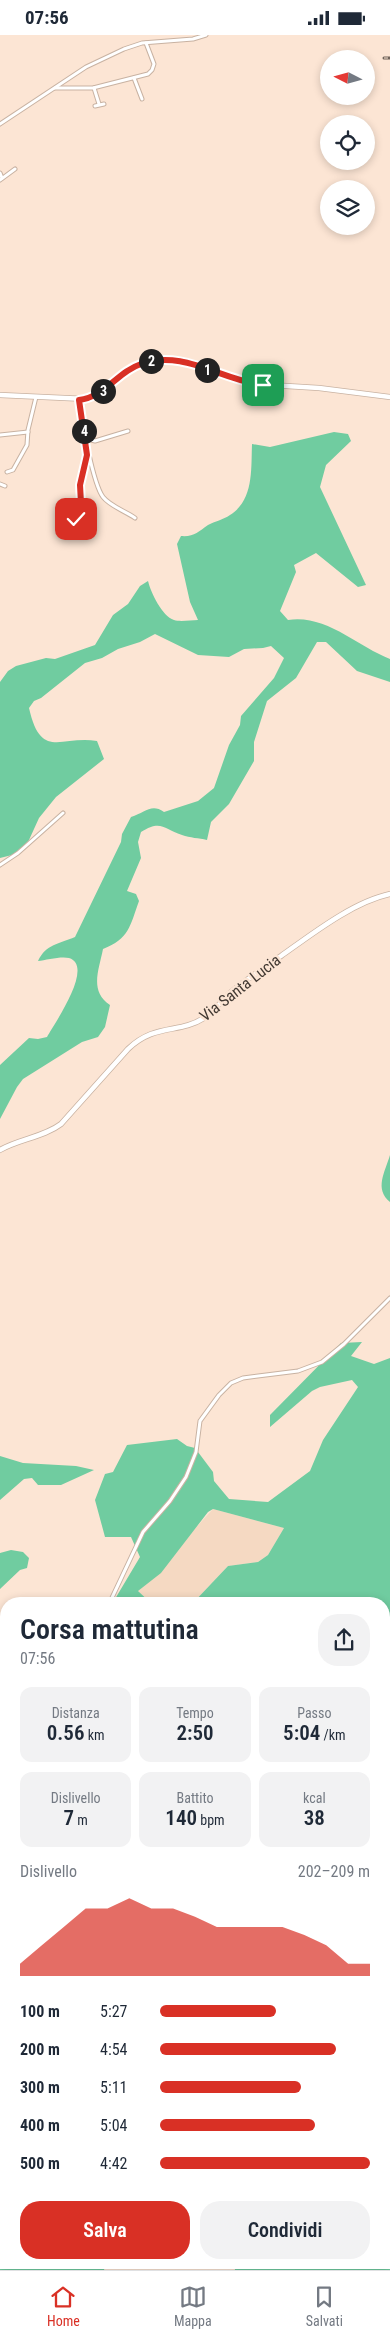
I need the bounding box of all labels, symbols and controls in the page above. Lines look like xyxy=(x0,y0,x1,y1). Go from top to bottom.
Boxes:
text: 07:56 xyxy=(25,6,69,29)
north arrow xyxy=(320,50,375,105)
map controls xyxy=(320,50,375,235)
button: locate xyxy=(320,115,375,170)
button: layers xyxy=(320,180,375,235)
pin: 2 xyxy=(138,349,164,373)
text: 2 xyxy=(148,353,155,369)
pin: 1 xyxy=(194,357,220,383)
text: 1 xyxy=(204,362,211,378)
pin xyxy=(242,364,284,406)
icon: arrive xyxy=(249,371,277,399)
pin: 3 xyxy=(90,379,116,403)
text: 3 xyxy=(100,383,107,399)
pin: 4 xyxy=(72,419,96,443)
text: 4 xyxy=(81,423,88,439)
pin xyxy=(55,498,97,540)
icon: check xyxy=(62,505,90,533)
street label: Via Santa Lucia xyxy=(196,951,284,1025)
text: Corsa mattutina xyxy=(20,1613,199,1646)
button: share xyxy=(318,1614,370,1666)
text: 07:56 xyxy=(20,1649,55,1668)
text: Distanza xyxy=(52,1705,100,1721)
text: Tempo xyxy=(176,1705,214,1721)
text: Passo xyxy=(297,1705,331,1721)
text: 0.56 xyxy=(47,1721,84,1745)
text: 2:50 xyxy=(176,1721,214,1745)
text: 5:04 xyxy=(283,1721,320,1745)
text: km xyxy=(84,1727,105,1743)
text: /km xyxy=(320,1727,346,1743)
text: Dislivello xyxy=(51,1790,101,1806)
text: Battito xyxy=(177,1790,213,1806)
text: kcal xyxy=(303,1790,326,1806)
text: 7 xyxy=(64,1806,74,1830)
text: 140 xyxy=(165,1806,197,1830)
text: 38 xyxy=(304,1806,325,1830)
text: m xyxy=(74,1812,88,1828)
text: bpm xyxy=(197,1812,225,1828)
text: Dislivello xyxy=(20,1862,77,1881)
text: 202–209 m xyxy=(298,1862,370,1881)
text: 100 m xyxy=(20,2002,60,2021)
text: 5:27 xyxy=(100,2002,127,2021)
text: 200 m xyxy=(20,2040,60,2059)
text: 4:54 xyxy=(100,2040,127,2059)
text: 300 m xyxy=(20,2078,60,2097)
text: 5:11 xyxy=(100,2078,127,2097)
text: 400 m xyxy=(20,2116,60,2135)
text: 5:04 xyxy=(100,2116,127,2135)
text: 500 m xyxy=(20,2154,60,2173)
text: 4:42 xyxy=(100,2154,127,2173)
button: Salva xyxy=(20,2201,190,2259)
button: Condividi xyxy=(200,2201,370,2259)
tab: Home xyxy=(47,2283,80,2329)
tab: Mappa xyxy=(174,2283,212,2329)
tab: Salvati xyxy=(306,2283,343,2329)

